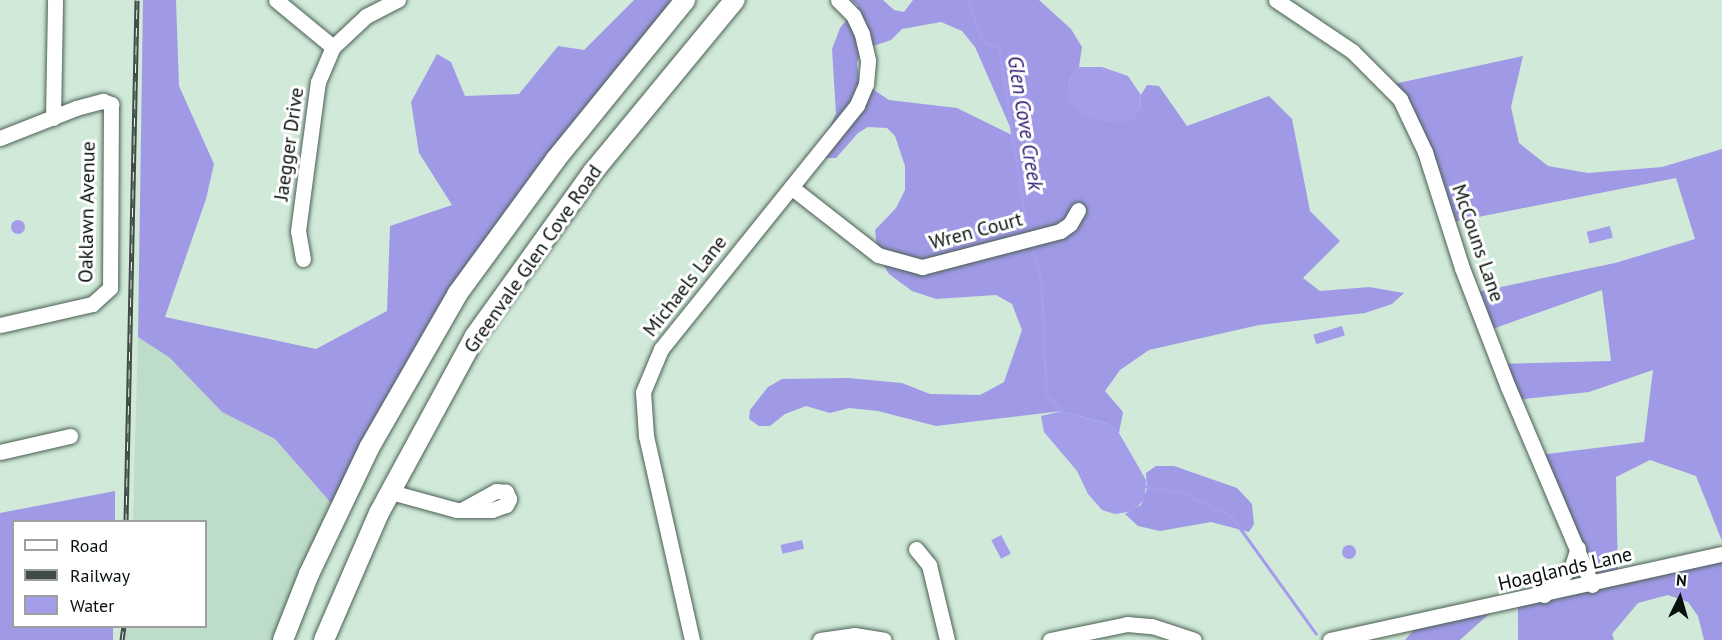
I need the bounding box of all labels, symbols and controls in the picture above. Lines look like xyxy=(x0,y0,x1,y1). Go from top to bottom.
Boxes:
water label: Glen Cove Creek xyxy=(1002,54,1048,192)
street label: Jaegger Drive xyxy=(269,86,309,202)
street label: Oaklawn Avenue xyxy=(74,141,100,283)
street label: Greenvale Glen Cove Road xyxy=(459,160,607,358)
street label: McCouns Lane xyxy=(1447,181,1509,305)
street label: Wren Court xyxy=(927,207,1025,255)
street label: Michaels Lane xyxy=(638,231,732,341)
legend xyxy=(12,520,207,628)
text: Road xyxy=(70,534,108,557)
street label: Hoaglands Lane xyxy=(1496,542,1634,596)
text: Railway xyxy=(70,564,130,587)
north arrow xyxy=(1650,568,1710,628)
text: N xyxy=(1675,570,1688,590)
text: Water xyxy=(70,594,114,617)

